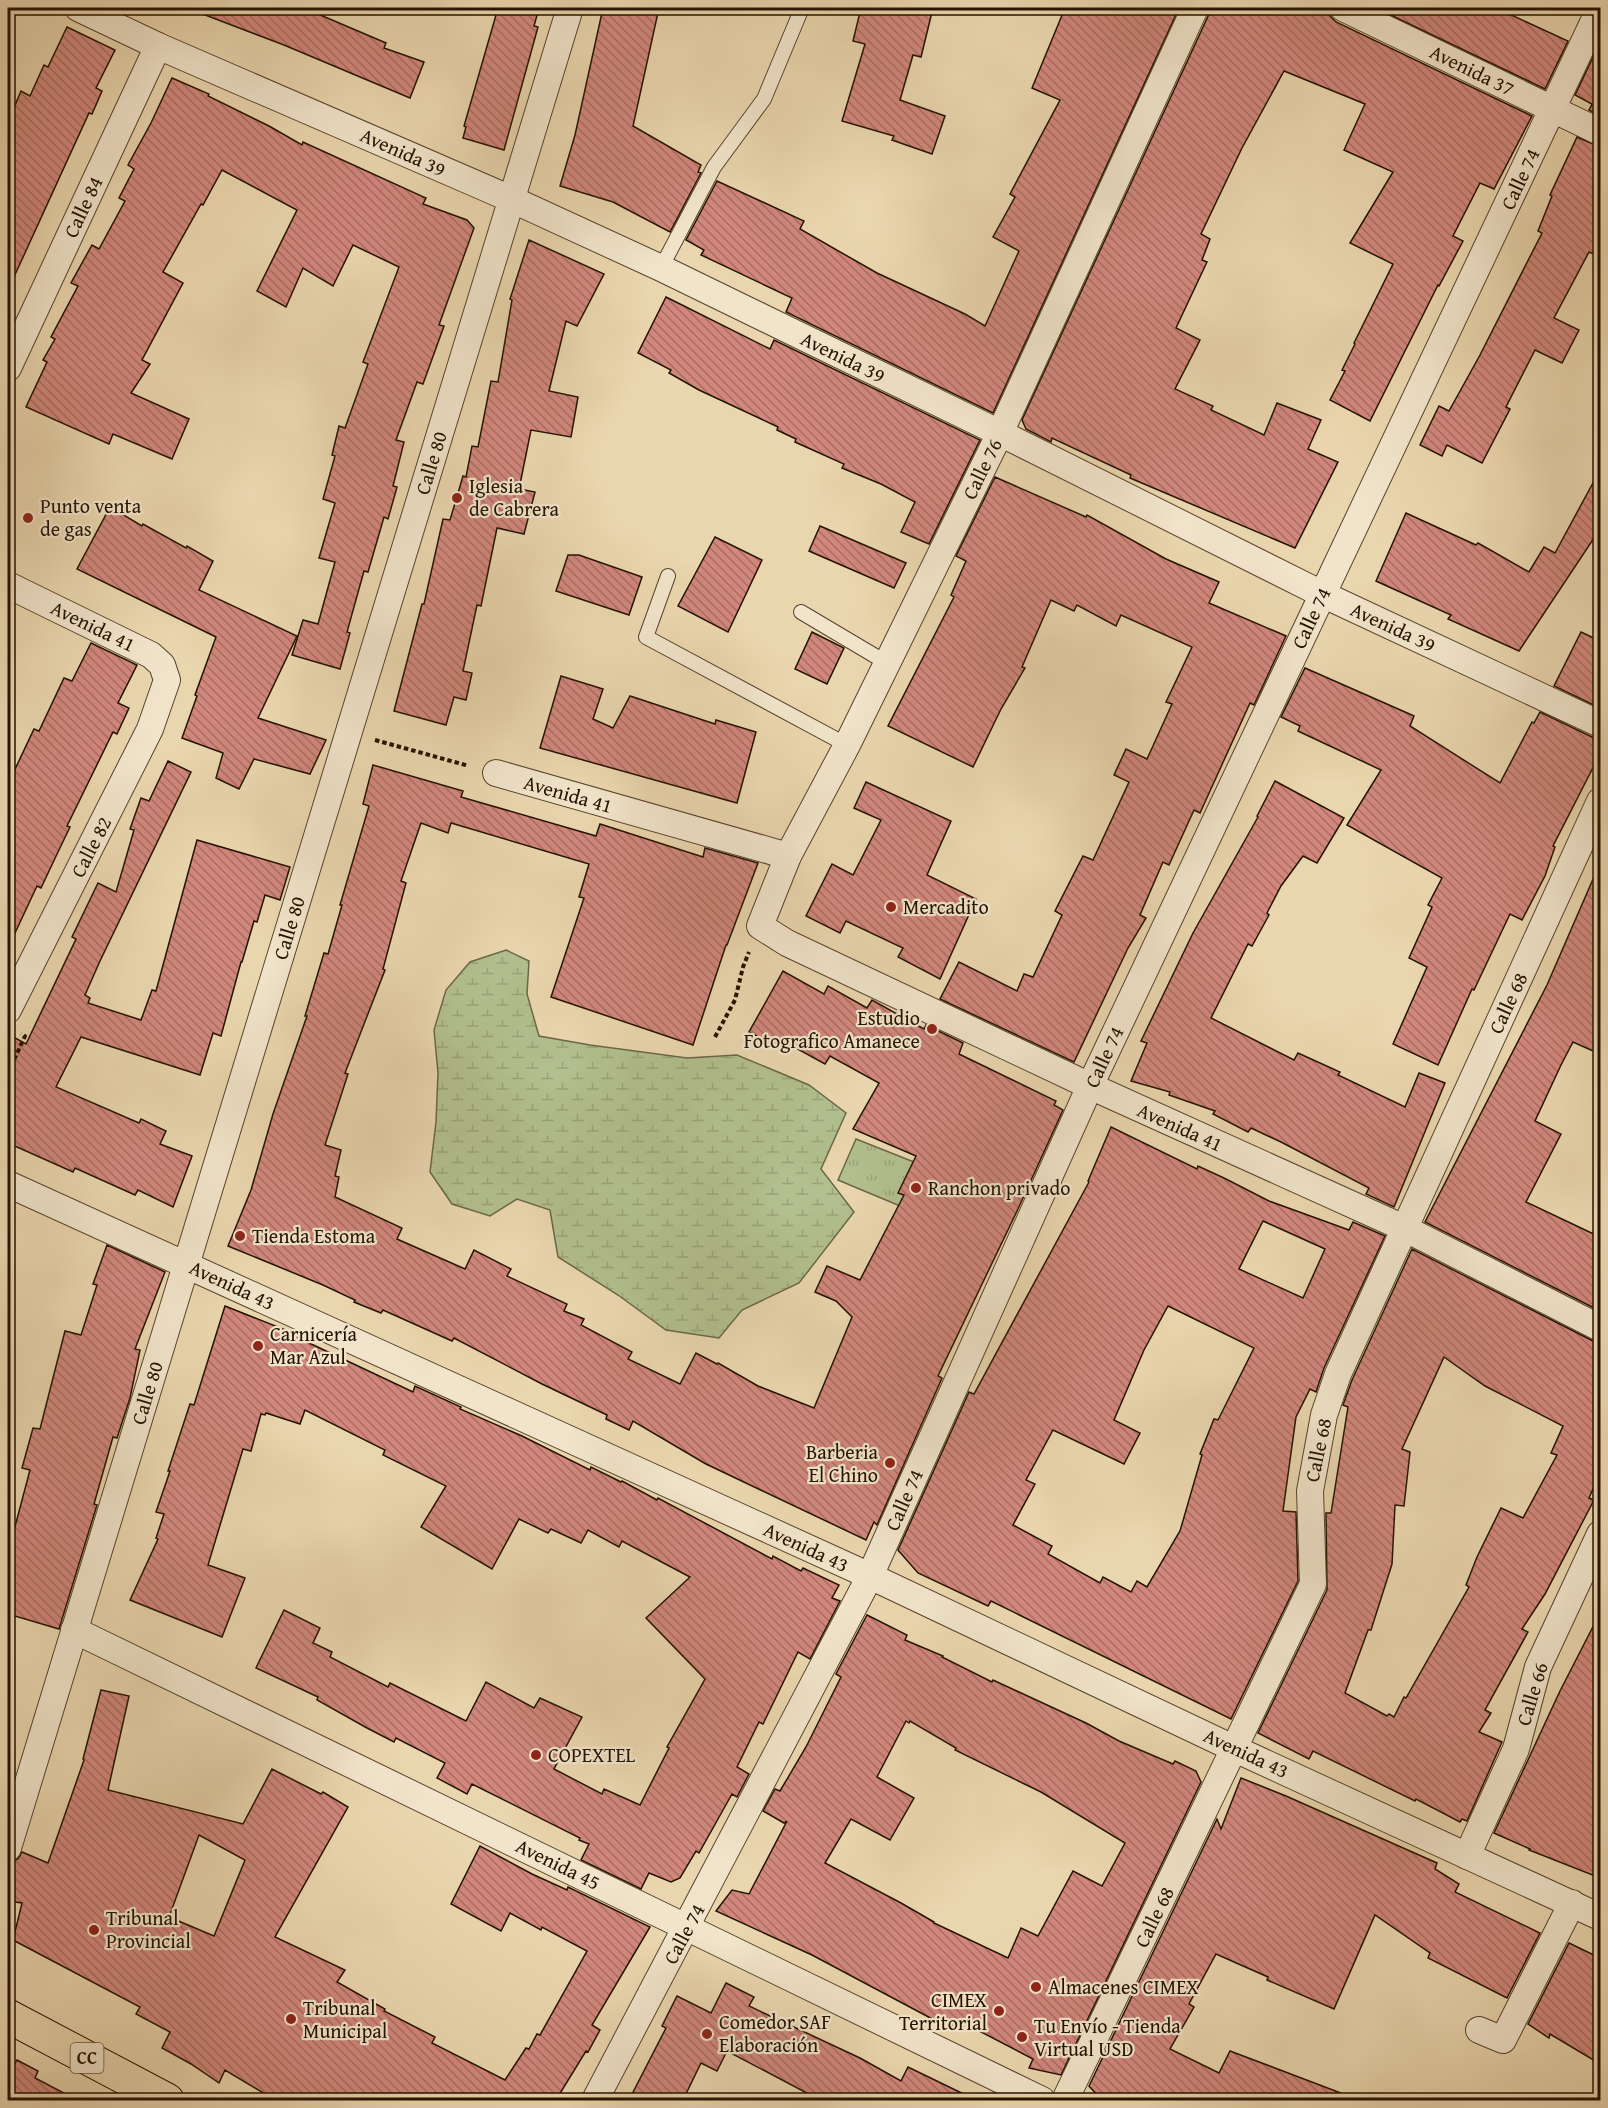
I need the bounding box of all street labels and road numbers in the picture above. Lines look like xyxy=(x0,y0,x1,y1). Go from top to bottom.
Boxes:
street label: Avenida 37 xyxy=(1425,37,1519,102)
street label: Avenida 39 xyxy=(356,120,451,183)
street label: Calle 74 xyxy=(1493,143,1546,214)
street label: Calle 84 xyxy=(56,171,109,242)
street label: Avenida 39 xyxy=(796,324,890,389)
street label: Calle 80 xyxy=(407,428,454,498)
street label: Calle 76 xyxy=(954,433,1009,504)
street label: Calle 74 xyxy=(1284,582,1337,653)
street label: Avenida 41 xyxy=(46,593,140,658)
street label: Avenida 39 xyxy=(1346,594,1440,659)
street label: Avenida 41 xyxy=(521,767,616,820)
street label: Calle 82 xyxy=(63,811,118,882)
street label: Calle 80 xyxy=(265,893,312,963)
street label: Calle 68 xyxy=(1481,967,1534,1038)
street label: Calle 74 xyxy=(1077,1021,1130,1092)
street label: Avenida 41 xyxy=(1133,1095,1228,1158)
street label: Avenida 43 xyxy=(185,1252,279,1317)
street label: Calle 80 xyxy=(123,1358,170,1428)
street label: Calle 68 xyxy=(1297,1415,1338,1485)
street label: Calle 74 xyxy=(877,1464,930,1535)
street label: Avenida 43 xyxy=(759,1514,853,1579)
street label: Calle 66 xyxy=(1508,1659,1555,1729)
street label: Avenida 43 xyxy=(1199,1720,1293,1785)
street label: Avenida 45 xyxy=(511,1831,605,1896)
street label: Calle 68 xyxy=(1126,1881,1181,1952)
street label: Calle 74 xyxy=(656,1898,712,1969)
road number: CC xyxy=(70,2043,104,2073)

